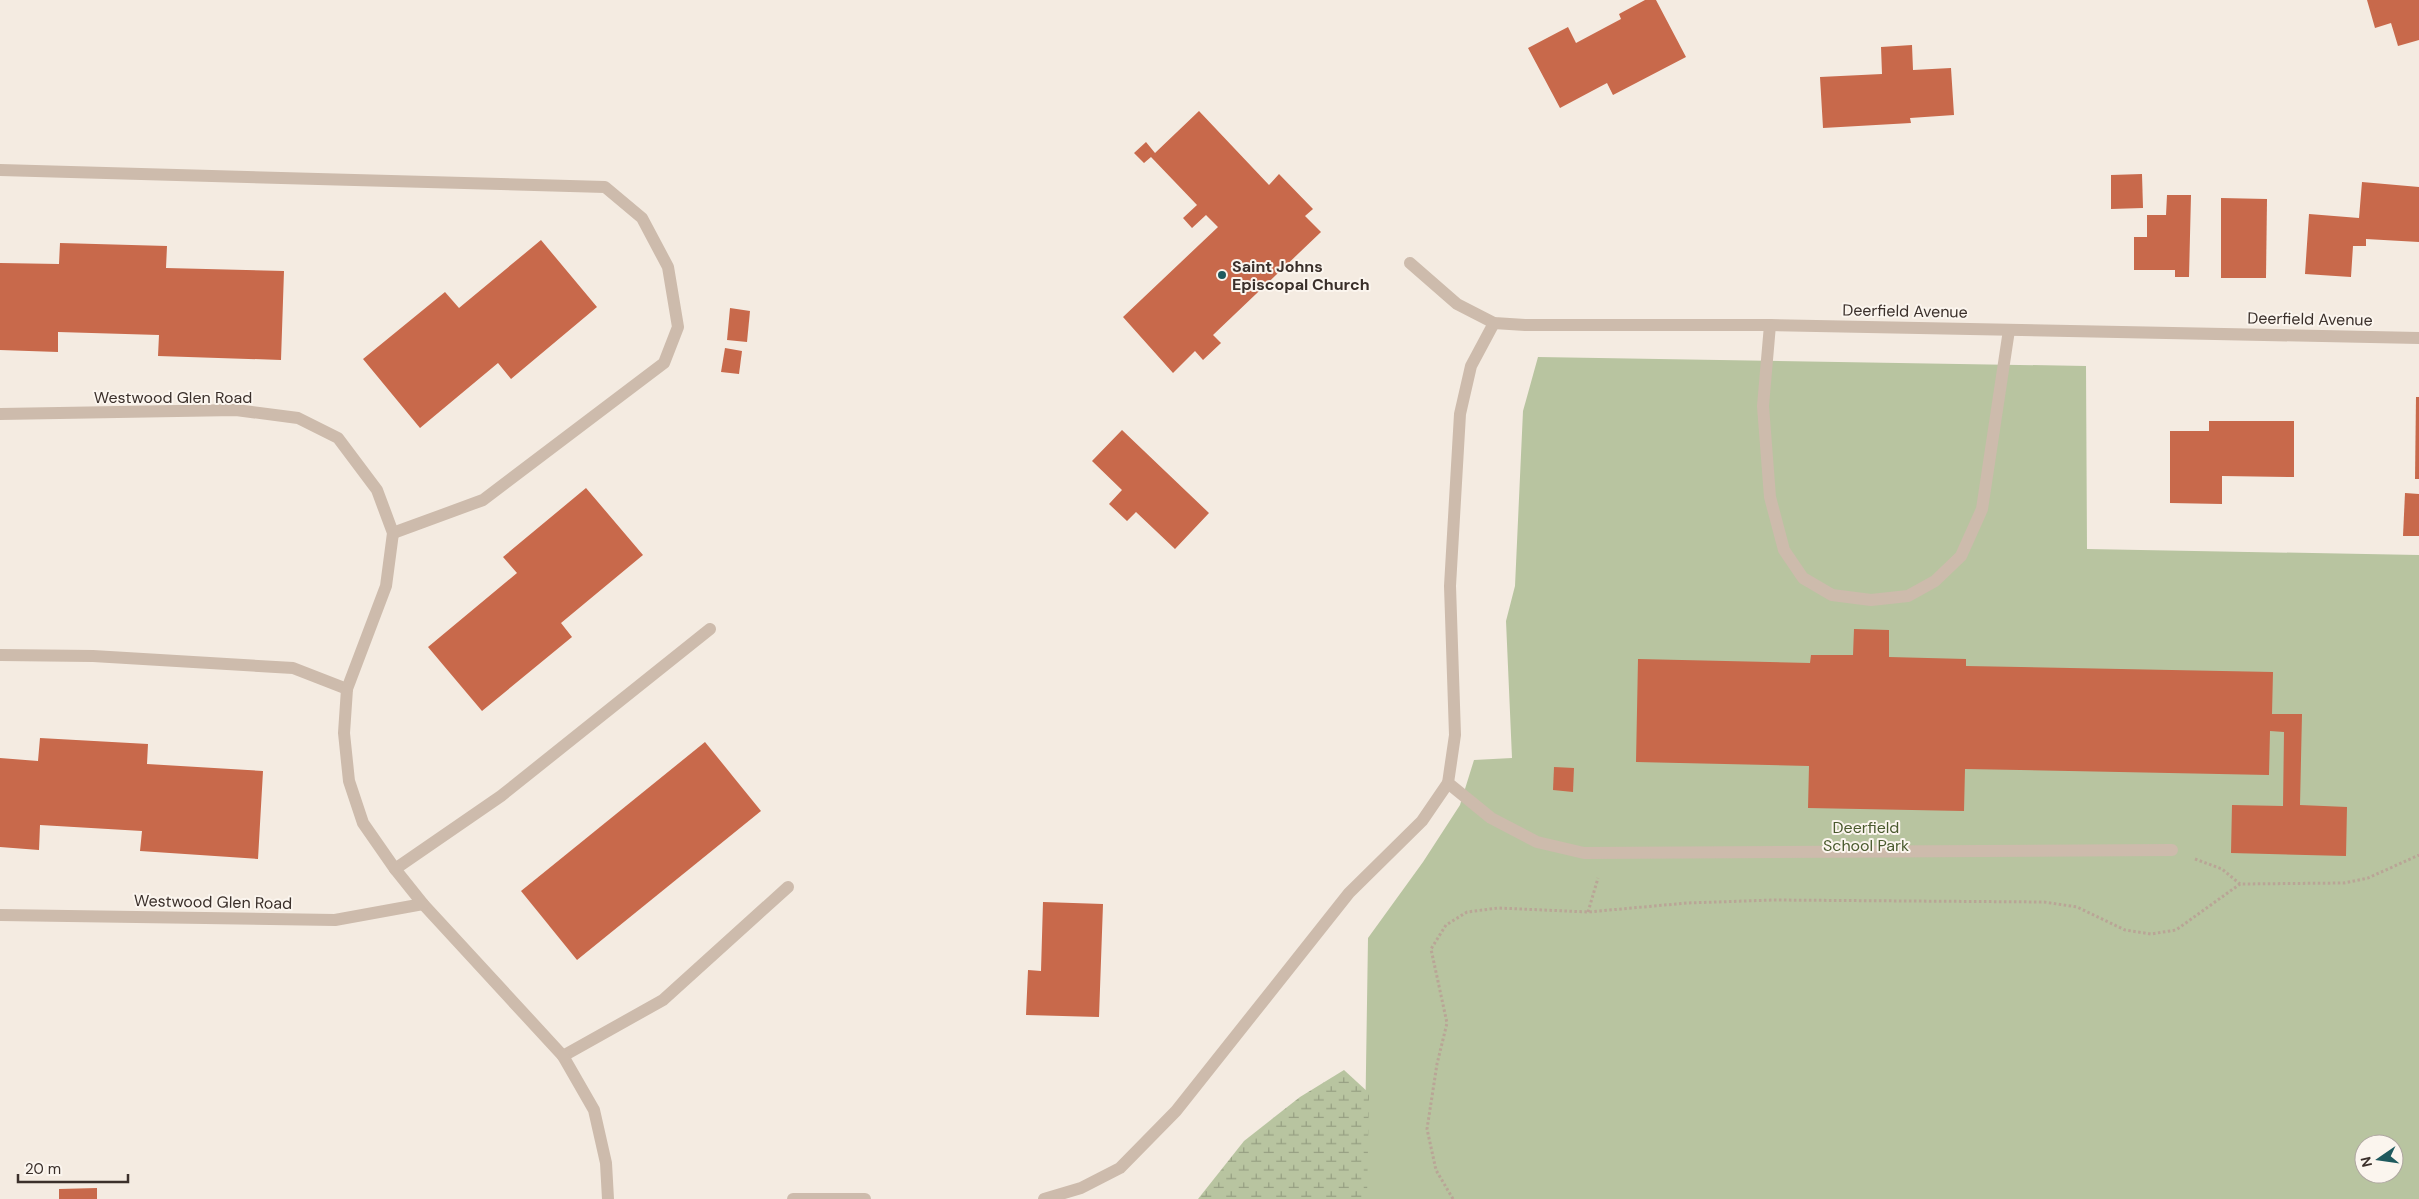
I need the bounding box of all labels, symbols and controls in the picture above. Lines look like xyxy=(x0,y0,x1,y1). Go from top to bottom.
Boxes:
place label: Saint Johns Episcopal Church xyxy=(1232,256,1370,295)
marker: Saint Johns Episcopal Church xyxy=(1216,269,1228,281)
street label: Deerfield Avenue xyxy=(1842,299,1968,323)
street label: Deerfield Avenue xyxy=(2247,307,2373,331)
street label: Westwood Glen Road xyxy=(94,387,252,408)
park label: Deerfield School Park xyxy=(1823,817,1909,856)
street label: Westwood Glen Road xyxy=(134,890,292,914)
north arrow xyxy=(2354,1134,2404,1184)
scale bar xyxy=(18,1152,128,1184)
text: N xyxy=(2356,1155,2376,1169)
text: 20 m xyxy=(25,1159,61,1179)

